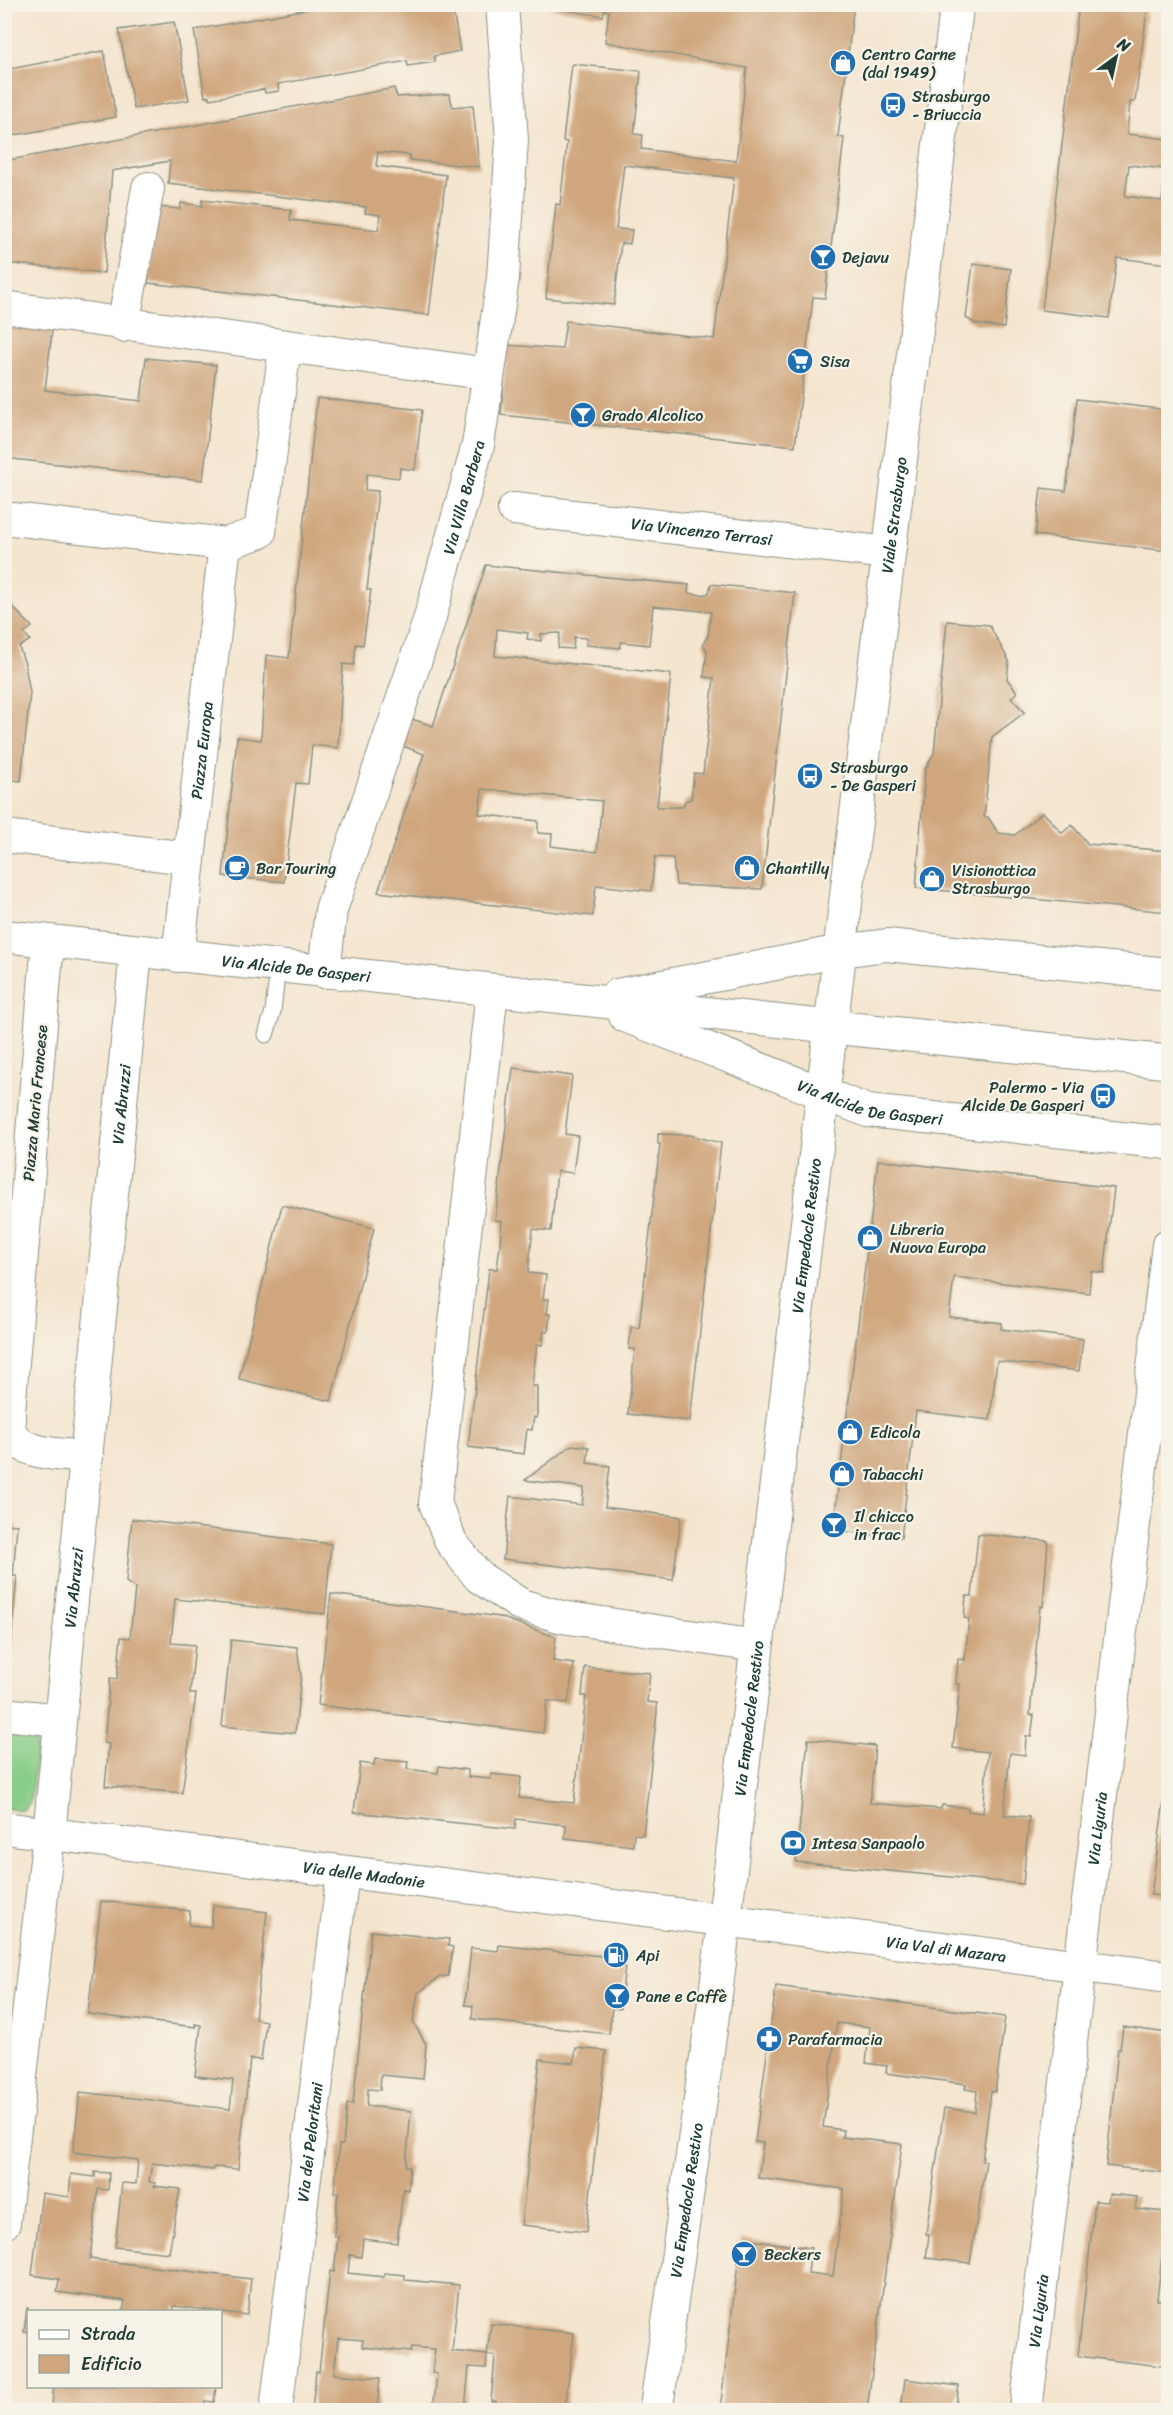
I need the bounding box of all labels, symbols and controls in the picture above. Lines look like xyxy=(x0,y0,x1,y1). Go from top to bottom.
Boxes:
north arrow xyxy=(1086,27,1146,87)
text: N xyxy=(1111,29,1137,61)
place label: Centro Carne (dal 1949) xyxy=(862,40,956,87)
shop icon: Centro Carne (dal 1949) xyxy=(828,48,858,78)
place label: Strasburgo - Briuccia xyxy=(912,82,990,129)
bus stop icon: Strasburgo - Briuccia xyxy=(878,90,908,120)
bar icon: Dejavu xyxy=(808,242,838,272)
place label: Dejavu xyxy=(842,243,889,272)
supermarket icon: Sisa xyxy=(785,346,815,376)
place label: Sisa xyxy=(820,347,851,376)
bar icon: Grado Alcolico xyxy=(568,400,598,430)
place label: Grado Alcolico xyxy=(602,401,703,430)
street label: Via Villa Barbera xyxy=(434,438,493,558)
street label: Viale Strasburgo xyxy=(872,455,915,575)
street label: Via Vincenzo Terrasi xyxy=(630,508,774,554)
street label: Piazza Europa xyxy=(181,700,221,801)
place label: Strasburgo - De Gasperi xyxy=(830,753,917,800)
bus stop icon: Strasburgo - De Gasperi xyxy=(795,761,825,791)
cafe icon: Bar Touring xyxy=(222,853,252,883)
shop icon: Chantilly xyxy=(732,853,762,883)
place label: Bar Touring xyxy=(256,854,336,883)
place label: Chantilly xyxy=(766,854,830,883)
place label: Visionottica Strasburgo xyxy=(952,856,1036,903)
shop icon: Visionottica Strasburgo xyxy=(917,864,947,894)
street label: Via Alcide De Gasperi xyxy=(220,946,373,991)
street label: Piazza Mario Francese xyxy=(14,1023,56,1182)
street label: Via Abruzzi xyxy=(103,1062,139,1145)
street label: Via Alcide De Gasperi xyxy=(793,1070,945,1133)
place label: Palermo - Via Alcide De Gasperi xyxy=(960,1073,1085,1120)
bus stop icon: Palermo - Via Alcide De Gasperi xyxy=(1088,1081,1118,1111)
street label: Via Empedocle Restivo xyxy=(782,1156,830,1315)
place label: Libreria Nuova Europa xyxy=(890,1215,986,1262)
shop icon: Libreria Nuova Europa xyxy=(855,1223,885,1253)
shop icon: Edicola xyxy=(835,1417,865,1447)
place label: Edicola xyxy=(870,1418,920,1447)
shop icon: Tabacchi xyxy=(827,1459,857,1489)
place label: Tabacchi xyxy=(862,1460,924,1489)
place label: Il chicco in frac xyxy=(853,1502,914,1549)
bar icon: Il chicco in frac xyxy=(819,1510,849,1540)
street label: Via Abruzzi xyxy=(55,1546,92,1629)
street label: Via Empedocle Restivo xyxy=(725,1639,772,1797)
street label: Via Liguria xyxy=(1078,1790,1116,1867)
bank icon: Intesa Sanpaolo xyxy=(778,1828,808,1858)
place label: Intesa Sanpaolo xyxy=(811,1829,925,1858)
street label: Via delle Madonie xyxy=(301,1852,427,1896)
street label: Via Val di Mazara xyxy=(885,1927,1008,1971)
fuel station icon: Api xyxy=(601,1940,631,1970)
place label: Api xyxy=(635,1941,660,1970)
bar icon: Pane e Caffè xyxy=(602,1981,632,2011)
place label: Pane e Caffè xyxy=(636,1982,727,2011)
pharmacy icon: Parafarmacia xyxy=(754,2024,784,2054)
place label: Parafarmacia xyxy=(788,2025,883,2054)
street label: Via dei Peloritani xyxy=(288,2080,331,2204)
street label: Via Empedocle Restivo xyxy=(661,2121,711,2279)
bar icon: Beckers xyxy=(729,2239,759,2269)
place label: Beckers xyxy=(764,2240,822,2269)
street label: Via Liguria xyxy=(1019,2272,1057,2349)
legend xyxy=(27,2310,222,2388)
text: Strada xyxy=(81,2318,136,2350)
text: Edificio xyxy=(81,2348,142,2380)

